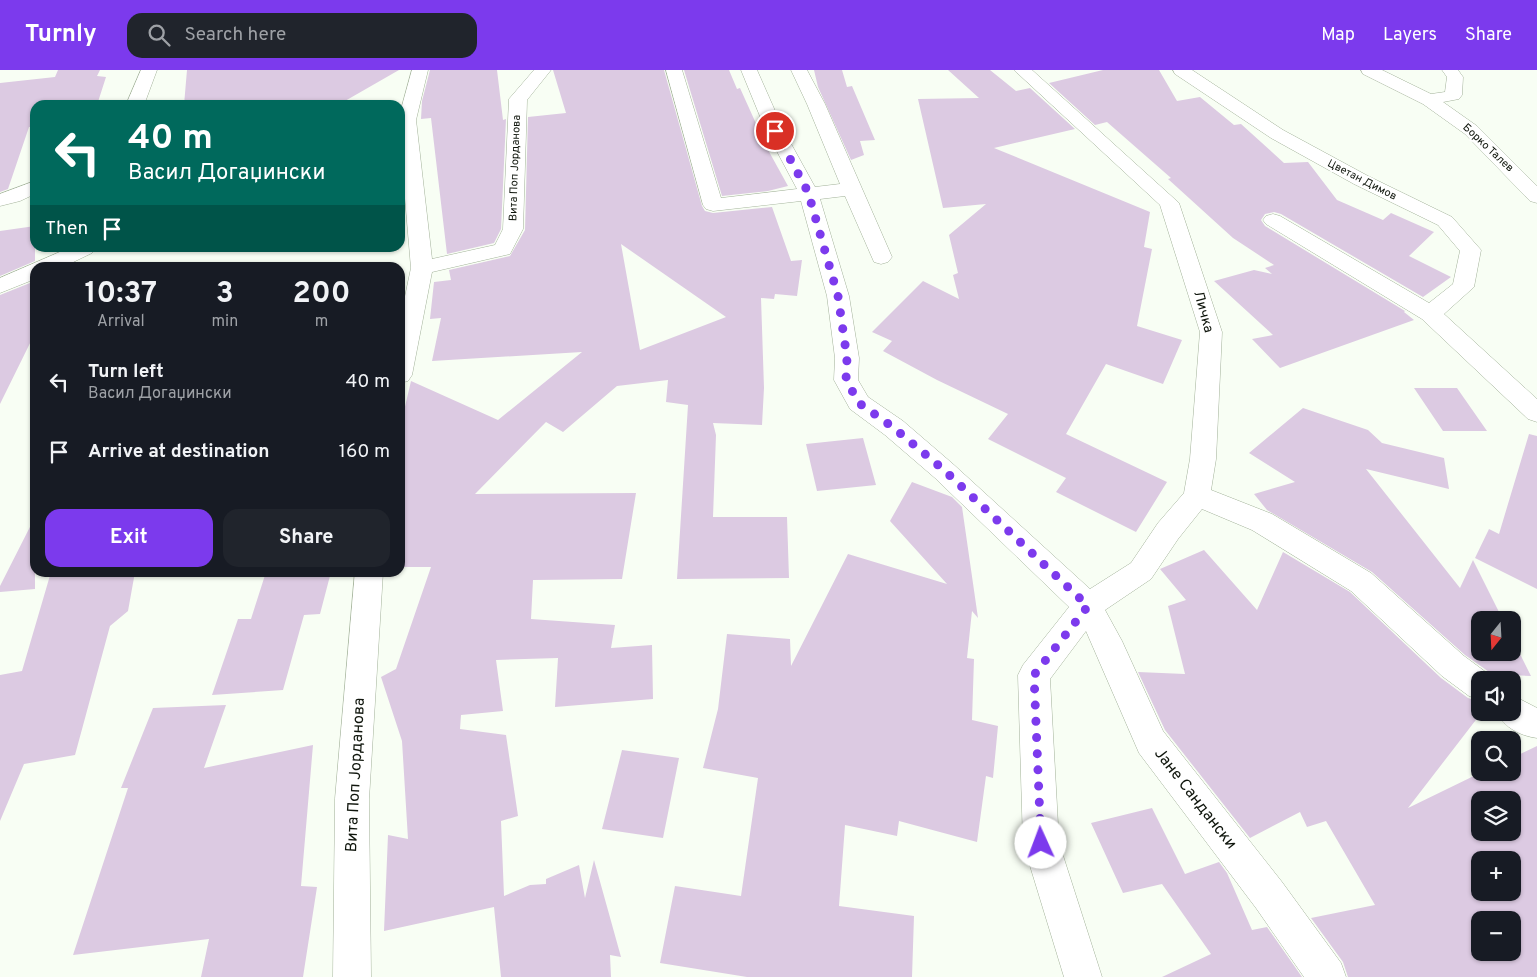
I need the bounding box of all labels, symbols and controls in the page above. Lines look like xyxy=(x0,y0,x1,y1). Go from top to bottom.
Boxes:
search box xyxy=(127,13,477,58)
text: Turnly xyxy=(25,20,97,50)
icon: search xyxy=(145,21,173,49)
text: Search here xyxy=(185,23,286,47)
text: Map xyxy=(1321,24,1355,47)
text: Layers xyxy=(1383,24,1437,47)
text: Share xyxy=(1465,24,1512,47)
pin xyxy=(754,110,796,152)
street label: Вита Поп Јорданова xyxy=(506,114,524,221)
text: 40 m xyxy=(128,117,213,161)
icon: arrive xyxy=(761,117,789,145)
icon: left xyxy=(45,120,110,185)
street label: Борко Талев xyxy=(1460,121,1516,175)
street label: Цветан Димов xyxy=(1325,156,1399,204)
text: Васил Догаџински xyxy=(128,160,325,187)
icon: arrive xyxy=(98,215,126,243)
text: Then xyxy=(45,217,88,241)
text: 10:37 xyxy=(84,276,157,313)
text: 3 xyxy=(216,276,234,313)
text: 200 xyxy=(293,276,351,313)
street label: Личка xyxy=(1189,289,1217,335)
text: Arrival xyxy=(97,312,145,332)
text: min xyxy=(212,312,238,332)
text: m xyxy=(315,312,328,332)
text: Turn left xyxy=(88,360,164,384)
icon: left xyxy=(45,368,73,396)
text: 40 m xyxy=(345,370,390,394)
text: Васил Догаџински xyxy=(88,384,232,404)
icon: arrive xyxy=(45,438,73,466)
text: Arrive at destination xyxy=(88,440,269,464)
text: 160 m xyxy=(339,440,390,464)
button: Exit xyxy=(45,509,213,567)
button: Share xyxy=(223,509,390,567)
north arrow xyxy=(1471,611,1521,661)
map controls xyxy=(1471,611,1521,961)
button: sound xyxy=(1471,671,1521,721)
street label: Вита Поп Јорданова xyxy=(342,697,370,853)
button: search xyxy=(1471,731,1521,781)
street label: Јане Сандански xyxy=(1149,744,1241,854)
button: layers xyxy=(1471,791,1521,841)
position arrow xyxy=(1014,816,1066,868)
button: + xyxy=(1471,851,1521,901)
button: − xyxy=(1471,911,1521,961)

